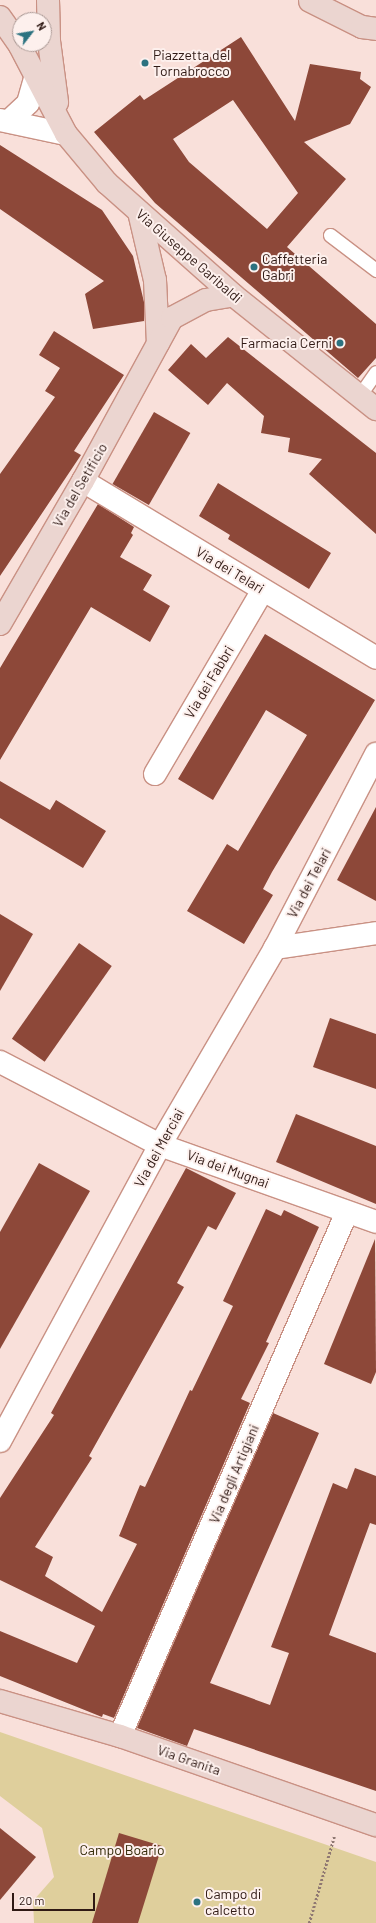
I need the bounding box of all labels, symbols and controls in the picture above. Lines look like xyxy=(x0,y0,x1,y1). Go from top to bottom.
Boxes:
north arrow xyxy=(12,12,52,52)
text: N xyxy=(34,20,49,33)
place label: Piazzetta del Tornabrocco xyxy=(153,47,230,80)
marker: Piazzetta del Tornabrocco xyxy=(140,58,150,68)
street label: Via Giuseppe Garibaldi xyxy=(133,205,245,307)
place label: Caffetteria Gabri xyxy=(262,251,327,284)
marker: Caffetteria Gabri xyxy=(249,262,259,272)
place label: Farmacia Cerni xyxy=(241,335,332,351)
marker: Farmacia Cerni xyxy=(335,338,345,348)
street label: Via del Setificio xyxy=(49,440,111,530)
street label: Via dei Telari xyxy=(193,543,267,597)
street label: Via dei Fabbri xyxy=(181,643,237,721)
street label: Via dei Telari xyxy=(284,845,334,921)
street label: Via dei Merciai xyxy=(130,1106,188,1190)
street label: Via dei Mugnai xyxy=(184,1146,272,1192)
street label: Via degli Artigiani xyxy=(206,1422,262,1526)
street label: Via Granita xyxy=(155,1741,223,1779)
park label: Campo Boario xyxy=(79,1842,165,1858)
scale bar xyxy=(14,1885,97,1911)
place label: Campo di calcetto xyxy=(205,1886,261,1918)
text: 20 m xyxy=(19,1893,45,1907)
marker: Campo di calcetto xyxy=(192,1897,202,1907)

